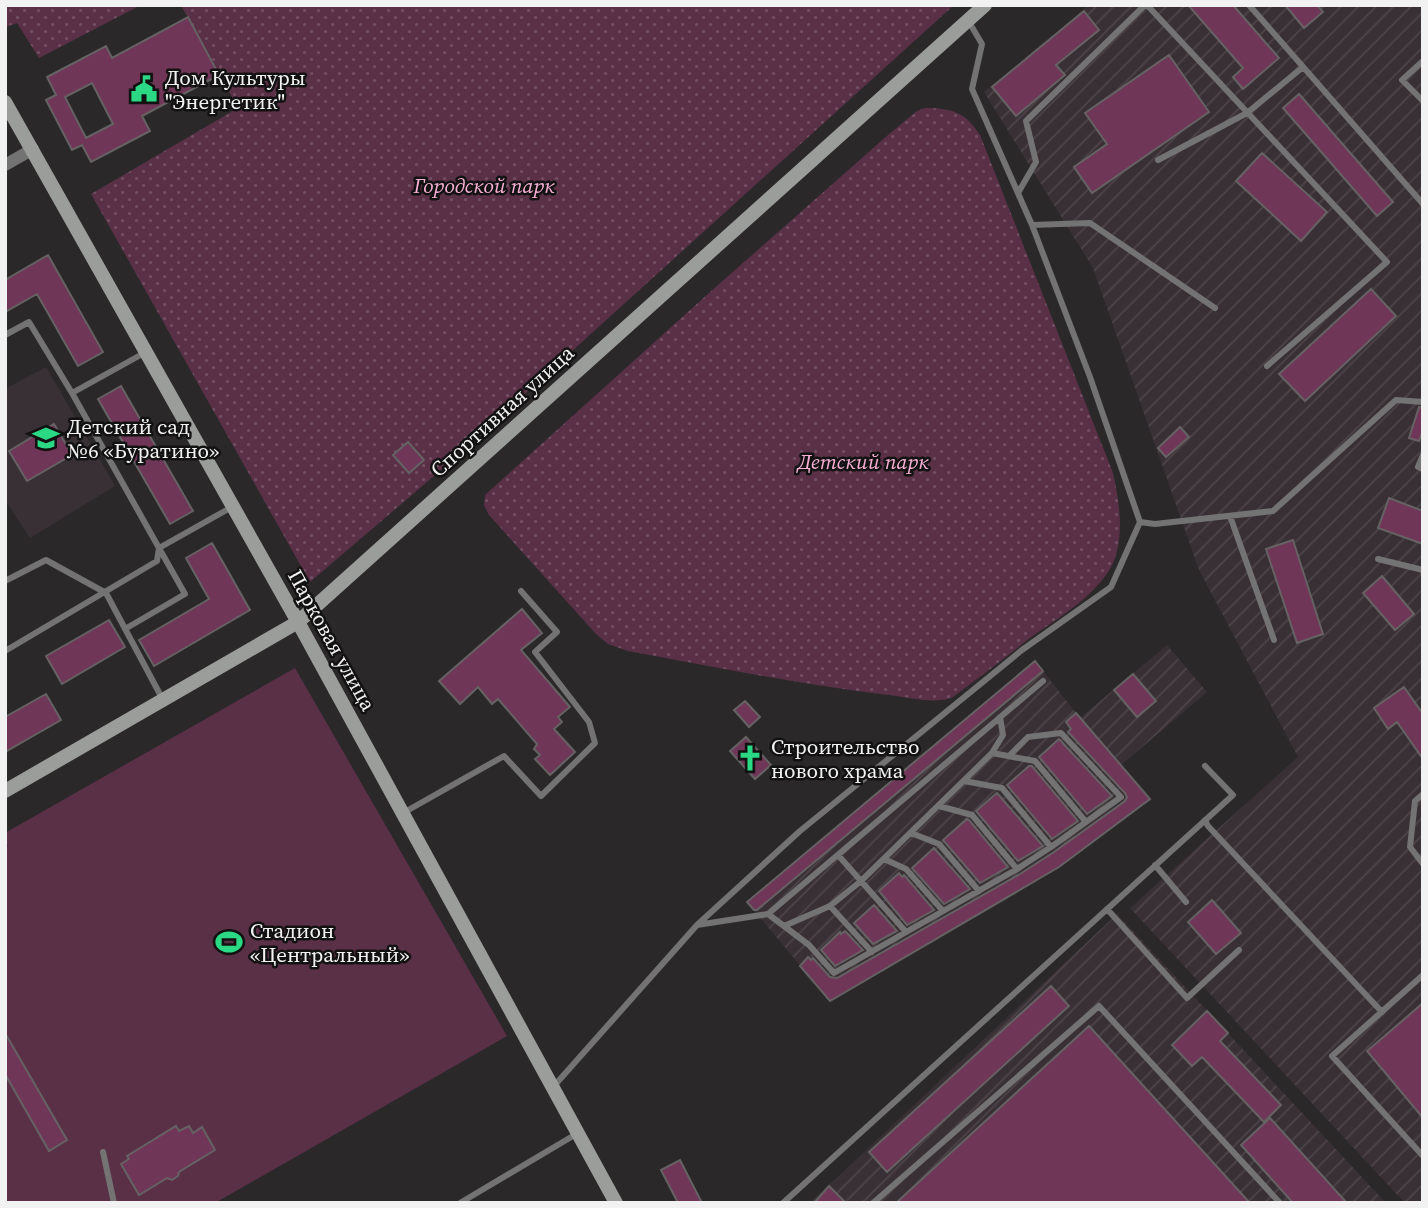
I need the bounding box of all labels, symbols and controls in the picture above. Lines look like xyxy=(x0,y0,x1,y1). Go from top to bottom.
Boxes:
place label: Дом Культуры "Энергетик" xyxy=(165,63,306,116)
public building icon: Дом Культуры "Энергетик" xyxy=(129,74,159,104)
park label: Городской парк xyxy=(412,171,555,200)
street label: Спортивная улица xyxy=(424,338,580,483)
place label: Детский сад №6 «Буратино» xyxy=(66,412,219,465)
school or university icon: Детский сад №6 «Буратино» xyxy=(31,423,61,453)
park label: Детский парк xyxy=(795,447,929,476)
street label: Парковая улица xyxy=(281,564,383,716)
place label: Строительство нового храма xyxy=(771,732,919,785)
church icon: Строительство нового храма xyxy=(735,743,765,773)
place label: Стадион «Центральный» xyxy=(250,916,410,969)
sports icon: Стадион «Центральный» xyxy=(214,927,244,957)

